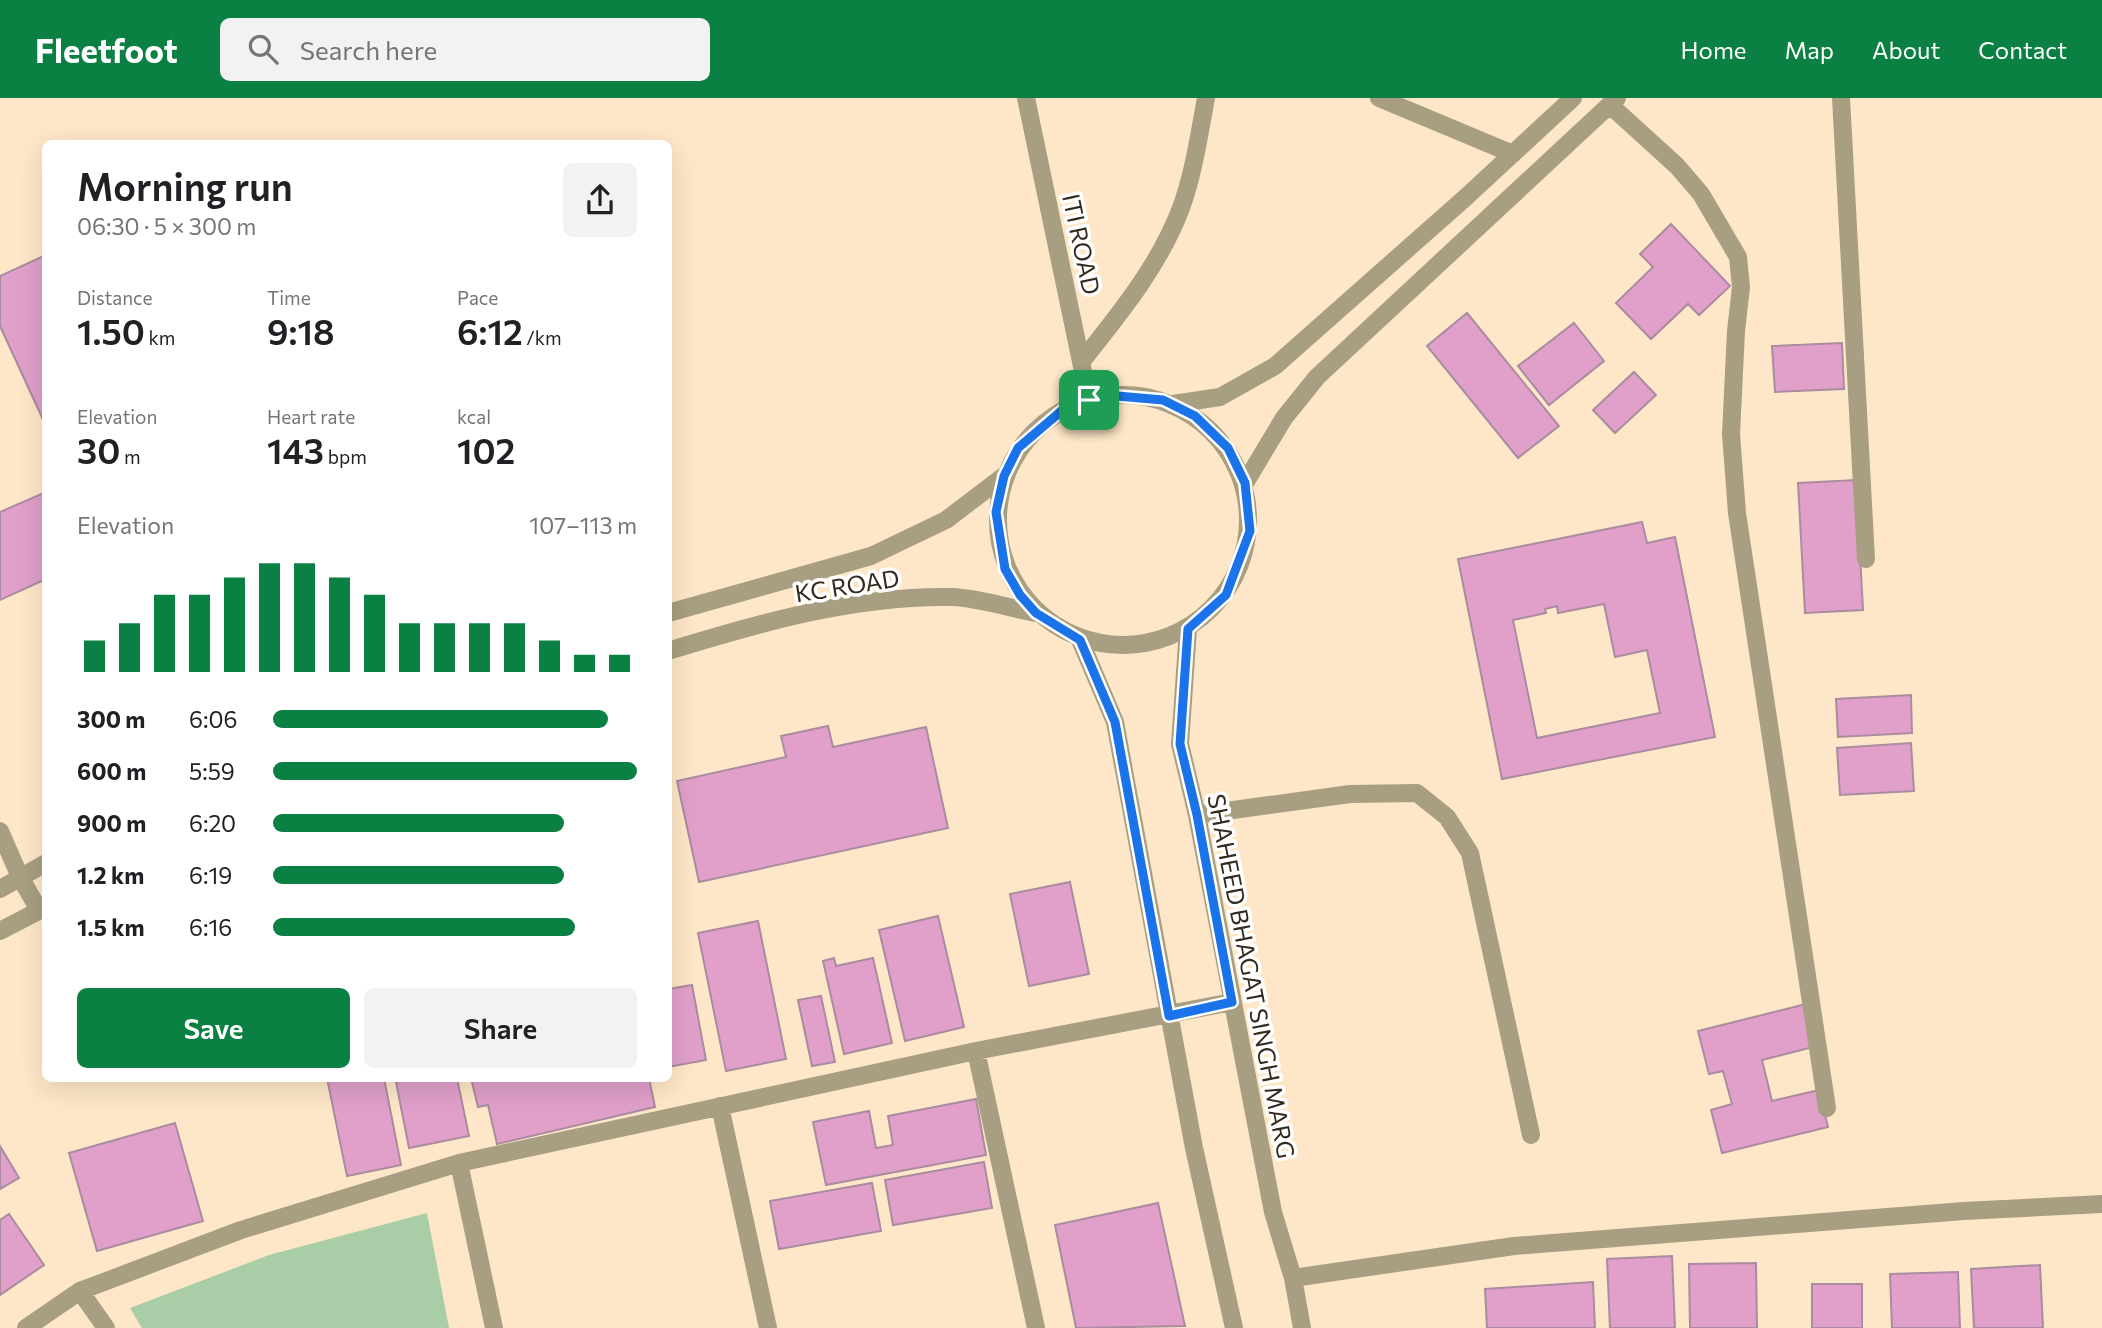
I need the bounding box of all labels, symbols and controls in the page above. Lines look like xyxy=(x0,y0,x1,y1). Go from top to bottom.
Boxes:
search box xyxy=(220,18,710,81)
text: Fleetfoot xyxy=(35,29,178,70)
icon: search xyxy=(244,30,282,68)
text: Search here xyxy=(300,34,437,65)
text: Home xyxy=(1681,35,1747,64)
text: Map xyxy=(1785,35,1834,64)
text: About xyxy=(1872,35,1940,64)
text: Contact xyxy=(1978,35,2067,64)
text: Morning run xyxy=(77,162,293,209)
button: share xyxy=(563,163,637,237)
street label: ITI ROAD xyxy=(1057,191,1107,297)
text: 06:30 · 5 × 300 m xyxy=(77,212,256,240)
text: Distance xyxy=(77,286,153,309)
text: Time xyxy=(267,286,311,309)
text: Pace xyxy=(457,286,498,309)
text: 1.50 xyxy=(77,309,145,352)
text: 9:18 xyxy=(267,309,334,352)
text: 6:12 xyxy=(457,309,523,352)
text: km xyxy=(145,326,175,349)
text: /km xyxy=(523,326,562,349)
pin xyxy=(1059,370,1119,430)
icon: arrive xyxy=(1070,381,1108,419)
text: Elevation xyxy=(77,405,157,428)
text: Heart rate xyxy=(267,405,355,428)
text: kcal xyxy=(457,405,491,428)
text: 30 xyxy=(77,428,120,471)
text: 143 xyxy=(267,428,324,471)
text: 102 xyxy=(457,428,515,471)
text: m xyxy=(120,445,141,468)
text: bpm xyxy=(324,445,367,468)
text: Elevation xyxy=(77,511,174,539)
text: 107–113 m xyxy=(529,511,637,539)
street label: KC ROAD xyxy=(793,562,901,608)
text: 300 m xyxy=(77,705,145,733)
text: 6:06 xyxy=(189,705,237,733)
text: 600 m xyxy=(77,757,146,785)
text: 5:59 xyxy=(189,757,235,785)
street label: SHAHEED BHAGAT SINGH MARG xyxy=(1202,791,1302,1161)
text: 900 m xyxy=(77,809,146,837)
text: 6:20 xyxy=(189,809,236,837)
text: 1.2 km xyxy=(77,861,144,889)
text: 6:19 xyxy=(189,861,232,889)
text: 1.5 km xyxy=(77,913,145,941)
text: 6:16 xyxy=(189,913,232,941)
button: Save xyxy=(77,988,350,1068)
button: Share xyxy=(364,988,637,1068)

